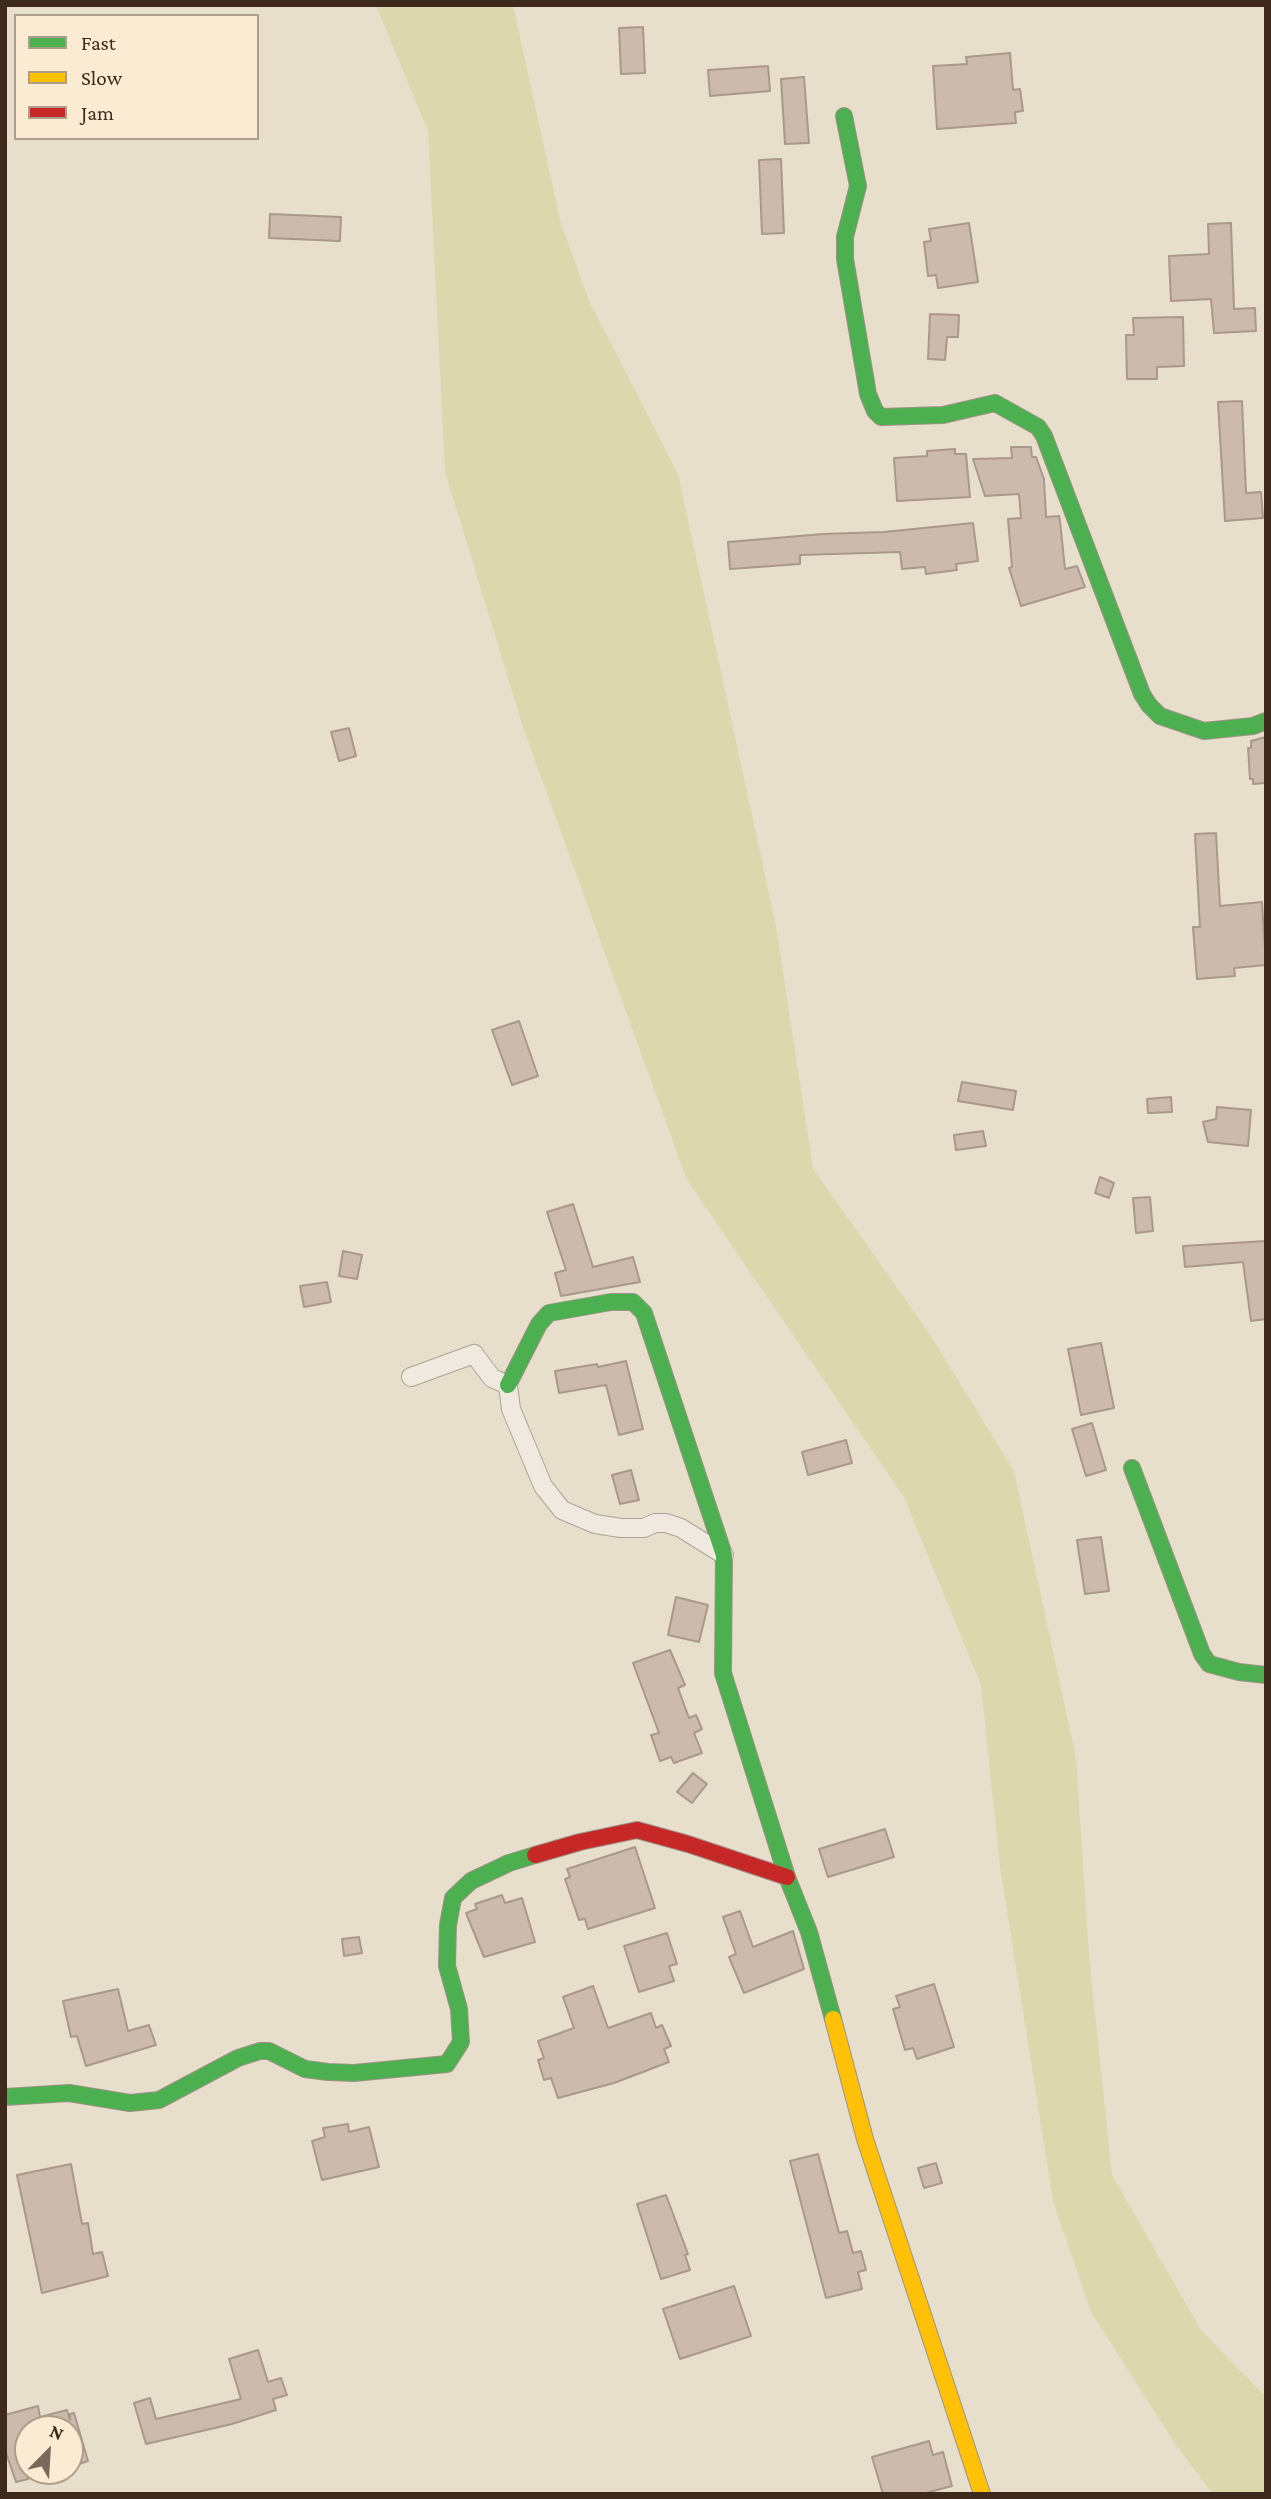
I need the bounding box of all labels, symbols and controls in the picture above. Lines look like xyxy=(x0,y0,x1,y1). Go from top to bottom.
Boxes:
legend xyxy=(14,14,259,140)
text: Fast xyxy=(81,31,116,55)
text: Slow xyxy=(81,66,122,90)
text: Jam xyxy=(81,101,114,125)
north arrow xyxy=(14,2415,84,2485)
text: N xyxy=(47,2420,67,2444)

